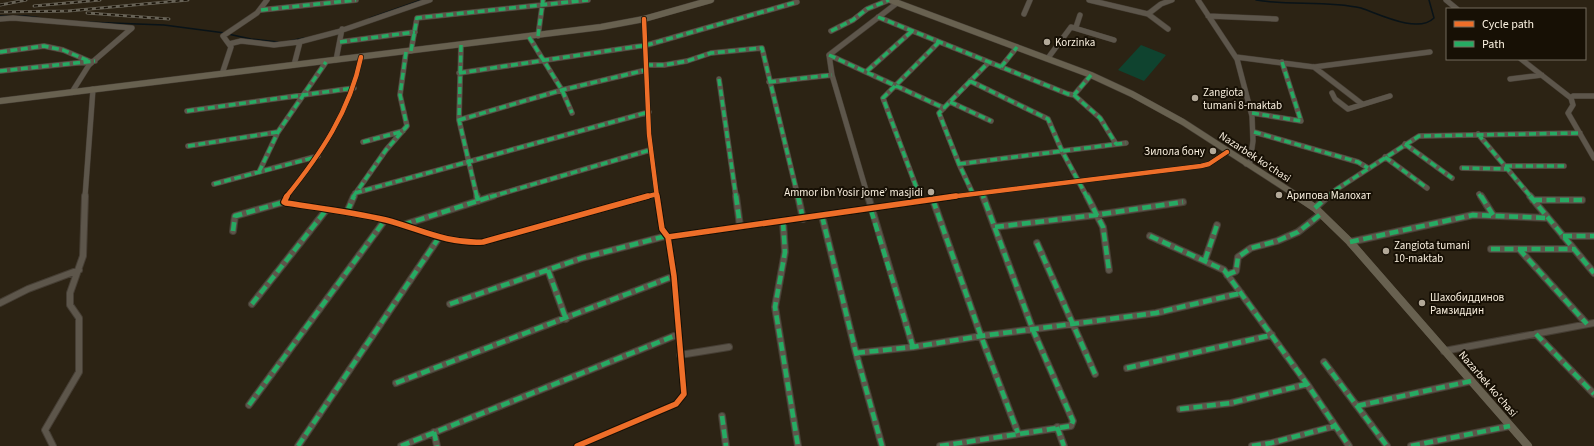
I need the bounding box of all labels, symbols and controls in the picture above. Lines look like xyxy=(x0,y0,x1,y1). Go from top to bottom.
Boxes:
legend xyxy=(1446,8,1586,60)
text: Cycle path xyxy=(1482,16,1534,33)
place label: Korzinka xyxy=(1055,35,1095,50)
text: Path xyxy=(1482,36,1505,53)
marker: Korzinka xyxy=(1042,37,1052,47)
place label: Zangiota tumani 8-maktab xyxy=(1203,85,1282,113)
marker: Zangiota tumani 8-maktab xyxy=(1190,93,1200,103)
street label: Nazarbek ko'chasi xyxy=(1216,128,1294,186)
place label: Зилола бону xyxy=(1144,144,1205,159)
marker: Зилола бону xyxy=(1208,146,1218,156)
place label: Ammor ibn Yosir jome’ masjidi xyxy=(784,185,923,200)
marker: Ammor ibn Yosir jome’ masjidi xyxy=(926,187,936,197)
place label: Арипова Малохат xyxy=(1287,188,1371,203)
marker: Арипова Малохат xyxy=(1274,190,1284,200)
place label: Zangiota tumani 10-maktab xyxy=(1394,238,1470,266)
marker: Zangiota tumani 10-maktab xyxy=(1381,246,1391,256)
place label: Шахобиддинов Рамзиддин xyxy=(1430,290,1505,318)
marker: Шахобиддинов Рамзиддин xyxy=(1417,298,1427,308)
street label: Nazarbek ko'chasi xyxy=(1455,348,1521,420)

